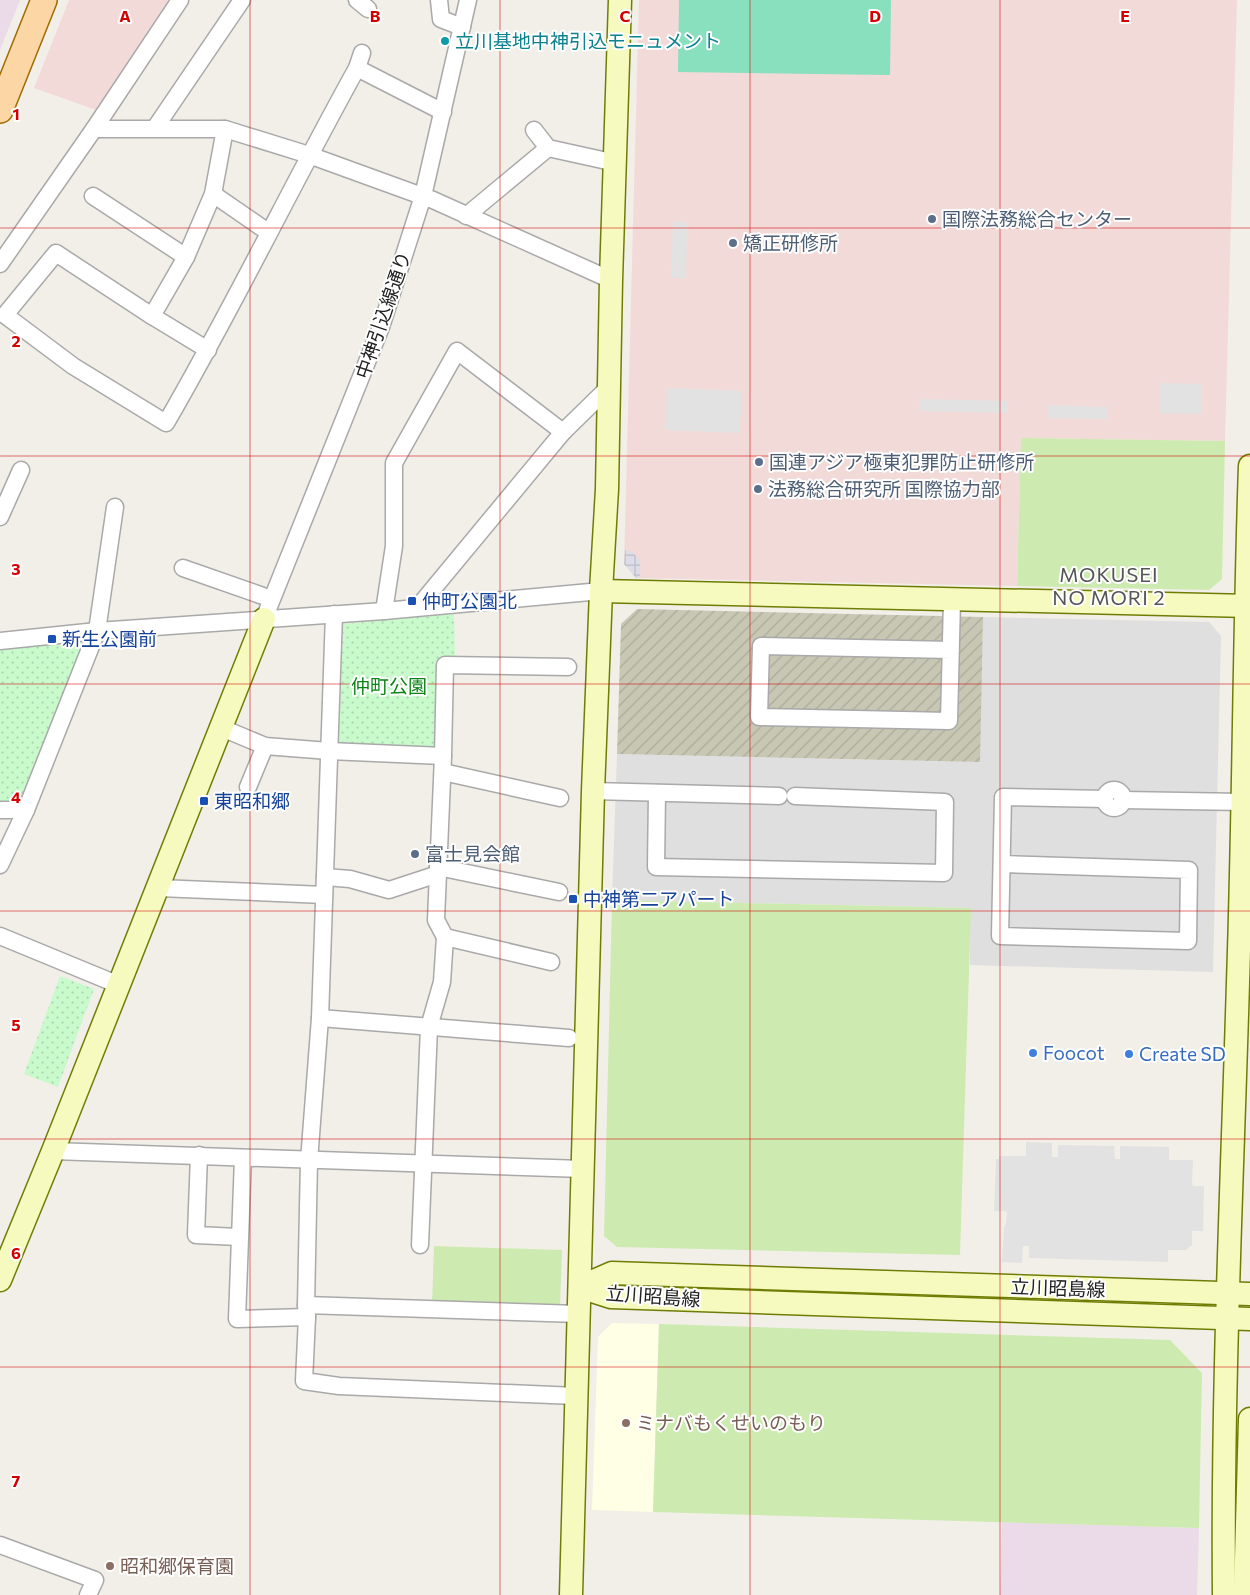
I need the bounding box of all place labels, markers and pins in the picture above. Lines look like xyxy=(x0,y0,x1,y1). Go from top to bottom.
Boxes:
place label: 立川基地中神引込モニュメント xyxy=(455,29,721,52)
marker: 立川基地中神引込モニュメント xyxy=(439,35,451,47)
place label: 国際法務総合センター xyxy=(942,207,1132,230)
marker: 国際法務総合センター xyxy=(926,213,938,225)
place label: 矯正研修所 xyxy=(743,231,838,254)
marker: 矯正研修所 xyxy=(727,237,739,249)
place label: 国連アジア極東犯罪防止研修所 xyxy=(769,450,1034,473)
marker: 国連アジア極東犯罪防止研修所 xyxy=(753,456,765,468)
place label: 法務総合研究所 国際協力部 xyxy=(768,477,1000,500)
marker: 法務総合研究所 国際協力部 xyxy=(752,483,764,495)
place label: 仲町公園北 xyxy=(422,589,517,612)
marker: 仲町公園北 xyxy=(406,595,418,607)
place label: 新生公園前 xyxy=(62,627,157,650)
marker: 新生公園前 xyxy=(46,633,58,645)
place label: 東昭和郷 xyxy=(214,789,290,812)
marker: 東昭和郷 xyxy=(198,795,210,807)
place label: 富士見会館 xyxy=(425,842,520,865)
marker: 富士見会館 xyxy=(409,848,421,860)
place label: 中神第二アパート xyxy=(583,887,735,910)
marker: 中神第二アパート xyxy=(567,893,579,905)
place label: Foocot xyxy=(1043,1041,1105,1064)
place label: Create SD xyxy=(1139,1042,1226,1065)
marker: Foocot xyxy=(1027,1047,1039,1059)
marker: Create SD xyxy=(1123,1048,1135,1060)
place label: ミナバもくせいのもり xyxy=(636,1411,826,1434)
marker: ミナバもくせいのもり xyxy=(620,1417,632,1429)
place label: 昭和郷保育園 xyxy=(120,1554,234,1577)
marker: 昭和郷保育園 xyxy=(104,1560,116,1572)

